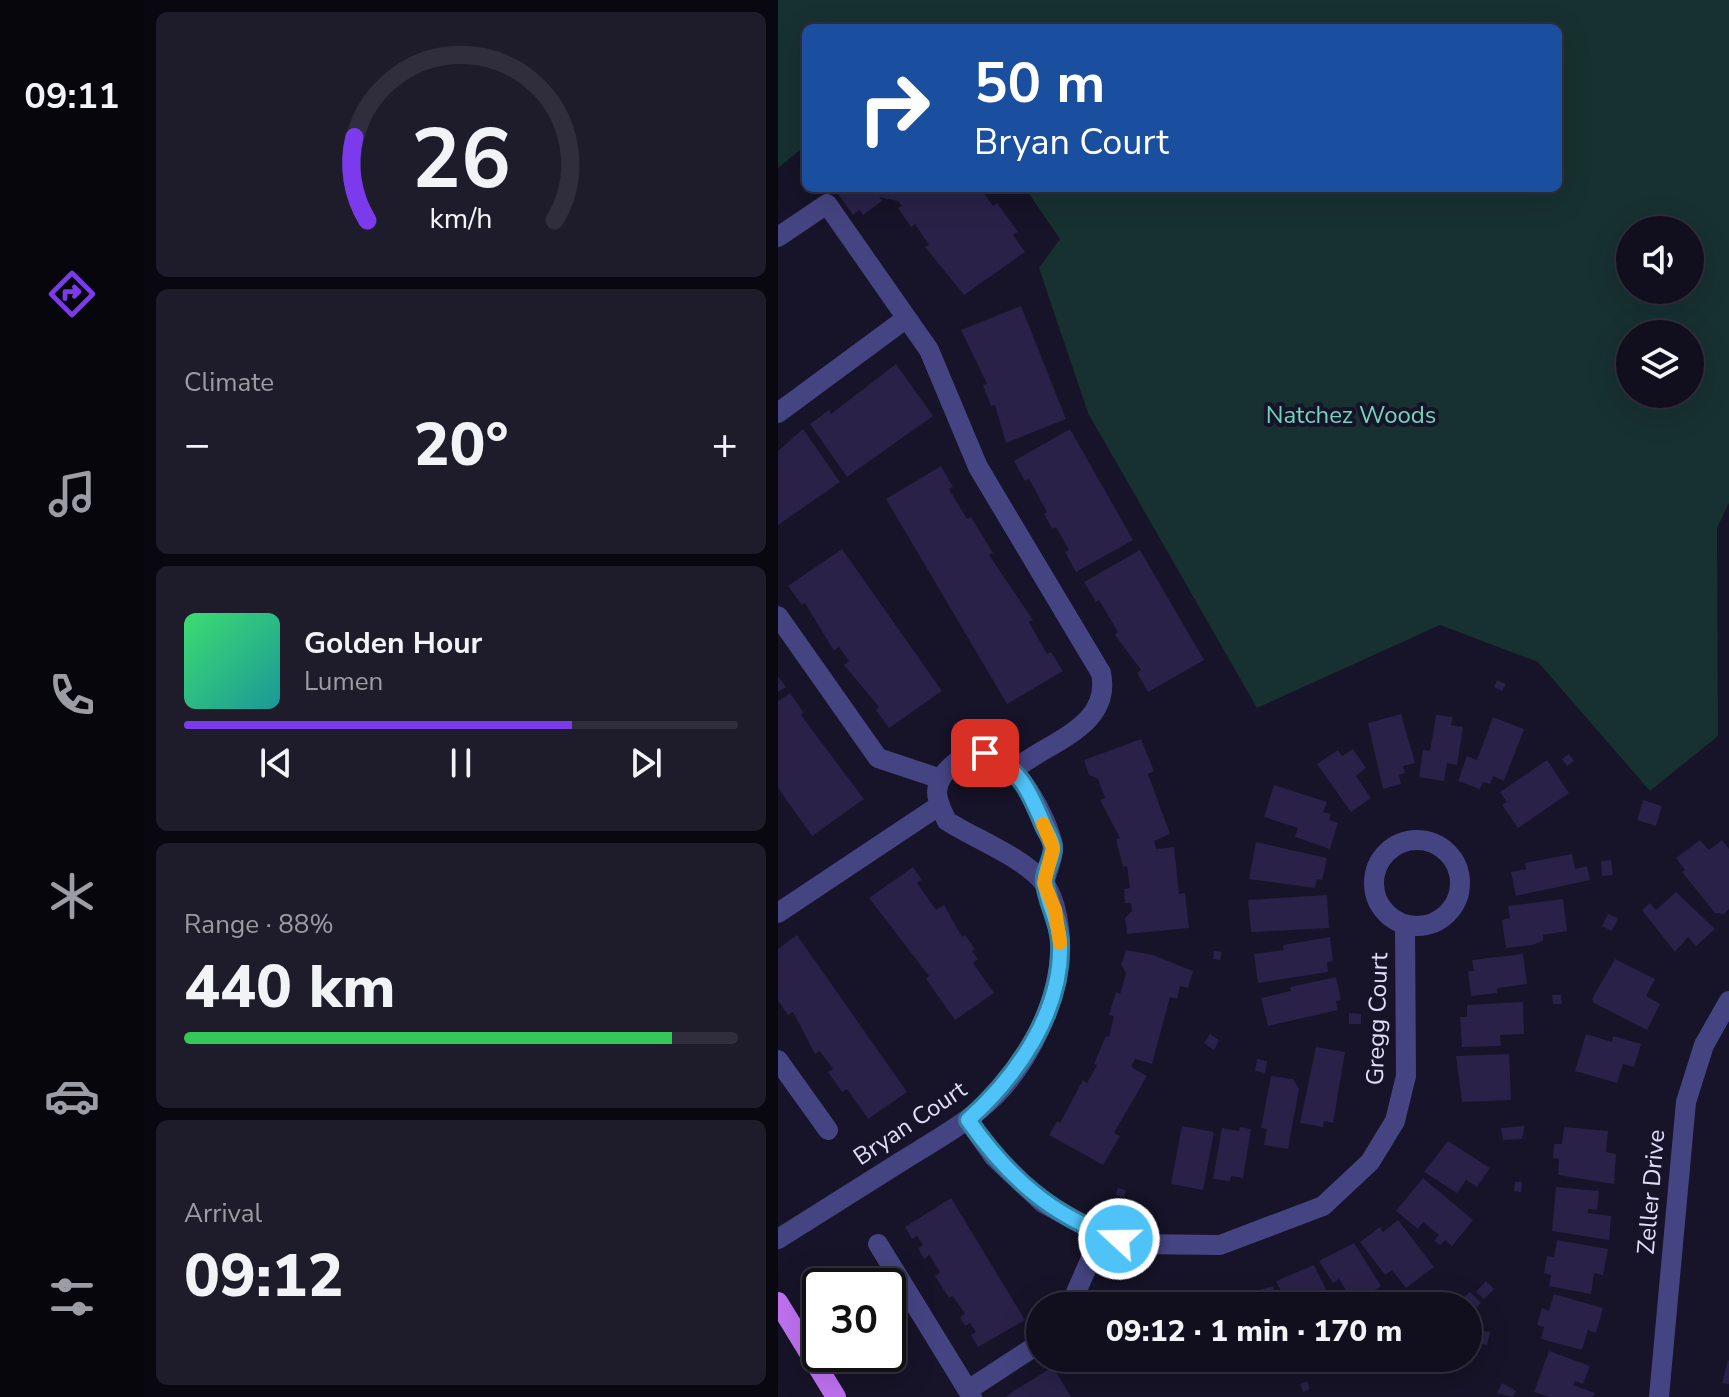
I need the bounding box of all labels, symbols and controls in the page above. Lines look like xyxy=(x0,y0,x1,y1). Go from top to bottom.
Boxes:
text: 50 m xyxy=(974,45,1105,122)
icon: right xyxy=(842,56,946,160)
text: 09:11 xyxy=(24,72,120,121)
text: 26 xyxy=(411,102,511,215)
text: Bryan Court xyxy=(974,118,1169,167)
text: km/h xyxy=(430,199,492,238)
map controls xyxy=(1616,216,1704,408)
button: sound xyxy=(1616,216,1704,304)
icon: directions xyxy=(44,266,100,322)
button: layers xyxy=(1616,320,1704,408)
text: Climate xyxy=(184,365,274,400)
park label: Natchez Woods xyxy=(1266,399,1436,431)
text: 20° xyxy=(413,404,509,486)
text: − xyxy=(184,415,210,475)
text: + xyxy=(712,415,738,475)
icon: music xyxy=(44,466,100,522)
text: Golden Hour xyxy=(304,623,482,664)
text: Lumen xyxy=(304,664,383,699)
icon: phone xyxy=(44,667,100,723)
pin xyxy=(951,719,1019,787)
icon: arrive xyxy=(963,731,1007,775)
icon: previous xyxy=(254,741,298,785)
icon: pause xyxy=(439,741,483,785)
icon: next xyxy=(624,741,668,785)
icon: climate xyxy=(44,868,100,924)
text: Range · 88% xyxy=(184,907,334,942)
text: 440 km xyxy=(184,946,396,1028)
street label: Gregg Court xyxy=(1359,952,1395,1086)
icon: car xyxy=(44,1068,100,1124)
street label: Bryan Court xyxy=(847,1073,973,1173)
street label: Zeller Drive xyxy=(1630,1128,1672,1256)
text: Arrival xyxy=(184,1196,262,1231)
position arrow xyxy=(1077,1197,1161,1281)
text: 09:12 xyxy=(184,1235,344,1317)
speed limit sign: 30 xyxy=(802,1268,906,1372)
icon: filters xyxy=(44,1269,100,1325)
text: 09:12 · 1 min · 170 m xyxy=(1106,1311,1402,1352)

